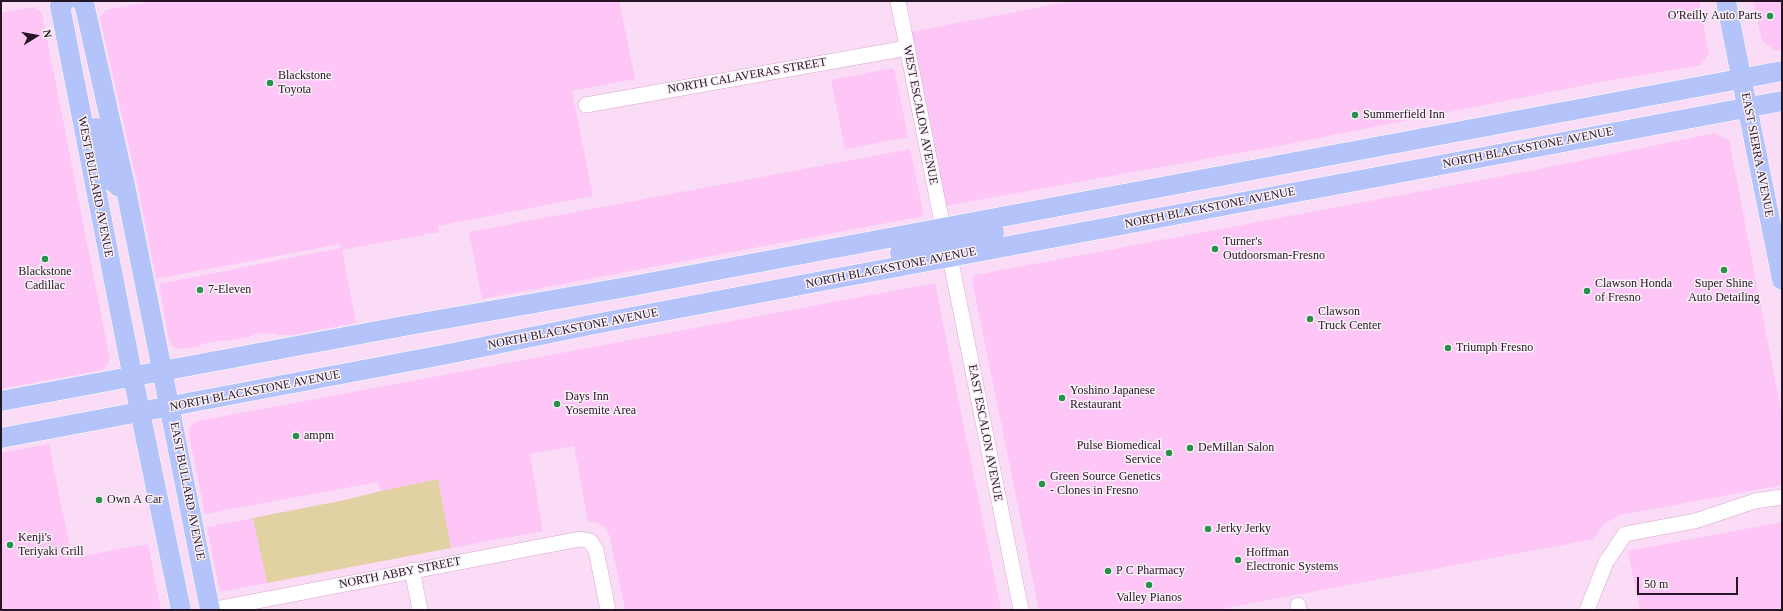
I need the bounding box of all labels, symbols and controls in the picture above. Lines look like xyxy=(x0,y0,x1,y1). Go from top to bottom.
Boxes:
place label: O'Reilly Auto Parts xyxy=(1668,9,1762,23)
marker: O'Reilly Auto Parts xyxy=(1765,11,1775,21)
north arrow xyxy=(16,16,56,56)
text: N xyxy=(41,29,54,39)
street label: WEST ESCALON AVENUE xyxy=(899,44,941,186)
street label: NORTH CALAVERAS STREET xyxy=(666,55,828,97)
place label: Blackstone Toyota xyxy=(278,69,331,97)
marker: Blackstone Toyota xyxy=(265,78,275,88)
street label: EAST SIERRA AVENUE xyxy=(1738,92,1776,218)
place label: Summerfield Inn xyxy=(1363,108,1445,122)
marker: Summerfield Inn xyxy=(1350,110,1360,120)
street label: WEST BULLARD AVENUE xyxy=(74,115,116,259)
street label: NORTH BLACKSTONE AVENUE xyxy=(1441,124,1615,172)
street label: NORTH BLACKSTONE AVENUE xyxy=(1123,184,1297,232)
place label: Turner's Outdoorsman-Fresno xyxy=(1223,235,1325,263)
street label: NORTH BLACKSTONE AVENUE xyxy=(804,244,978,292)
marker: Turner's Outdoorsman-Fresno xyxy=(1210,244,1220,254)
marker: Blackstone Cadillac xyxy=(40,254,50,264)
place label: Blackstone Cadillac xyxy=(18,265,72,293)
marker: Super Shine Auto Detailing xyxy=(1719,265,1729,275)
place label: Clawson Honda of Fresno xyxy=(1595,277,1672,305)
place label: Super Shine Auto Detailing xyxy=(1688,277,1760,305)
place label: 7-Eleven xyxy=(208,283,251,297)
marker: 7-Eleven xyxy=(195,285,205,295)
marker: Clawson Honda of Fresno xyxy=(1582,286,1592,296)
street label: NORTH BLACKSTONE AVENUE xyxy=(486,305,660,353)
place label: Clawson Truck Center xyxy=(1318,305,1381,333)
marker: Clawson Truck Center xyxy=(1305,314,1315,324)
place label: Triumph Fresno xyxy=(1456,341,1533,355)
marker: Triumph Fresno xyxy=(1443,343,1453,353)
street label: EAST ESCALON AVENUE xyxy=(965,363,1005,503)
street label: NORTH BLACKSTONE AVENUE xyxy=(168,367,342,415)
place label: Yoshino Japanese Restaurant xyxy=(1070,384,1155,412)
place label: Days Inn Yosemite Area xyxy=(565,390,636,418)
marker: Yoshino Japanese Restaurant xyxy=(1057,393,1067,403)
marker: Days Inn Yosemite Area xyxy=(552,399,562,409)
street label: EAST BULLARD AVENUE xyxy=(167,421,207,561)
place label: ampm xyxy=(304,429,334,443)
marker: ampm xyxy=(291,431,301,441)
place label: Pulse Biomedical Service xyxy=(1077,439,1161,467)
place label: DeMillan Salon xyxy=(1198,441,1274,455)
marker: DeMillan Salon xyxy=(1185,443,1195,453)
marker: Pulse Biomedical Service xyxy=(1164,448,1174,458)
place label: Green Source Genetics - Clones in Fresno xyxy=(1050,470,1161,498)
marker: Green Source Genetics - Clones in Fresno xyxy=(1037,479,1047,489)
place label: Own A Car xyxy=(107,493,162,507)
marker: Own A Car xyxy=(94,495,104,505)
place label: Jerky Jerky xyxy=(1216,522,1271,536)
marker: Jerky Jerky xyxy=(1203,524,1213,534)
place label: Kenji's Teriyaki Grill xyxy=(18,531,83,559)
marker: Kenji's Teriyaki Grill xyxy=(5,540,15,550)
place label: Hoffman Electronic Systems xyxy=(1246,546,1338,574)
street label: NORTH ABBY STREET xyxy=(338,554,462,592)
marker: Hoffman Electronic Systems xyxy=(1233,555,1243,565)
place label: P C Pharmacy xyxy=(1116,564,1185,578)
marker: P C Pharmacy xyxy=(1103,566,1113,576)
scale bar xyxy=(1639,569,1740,595)
text: 50 m xyxy=(1644,577,1668,591)
marker: Valley Pianos xyxy=(1144,580,1154,590)
place label: Valley Pianos xyxy=(1116,591,1182,605)

